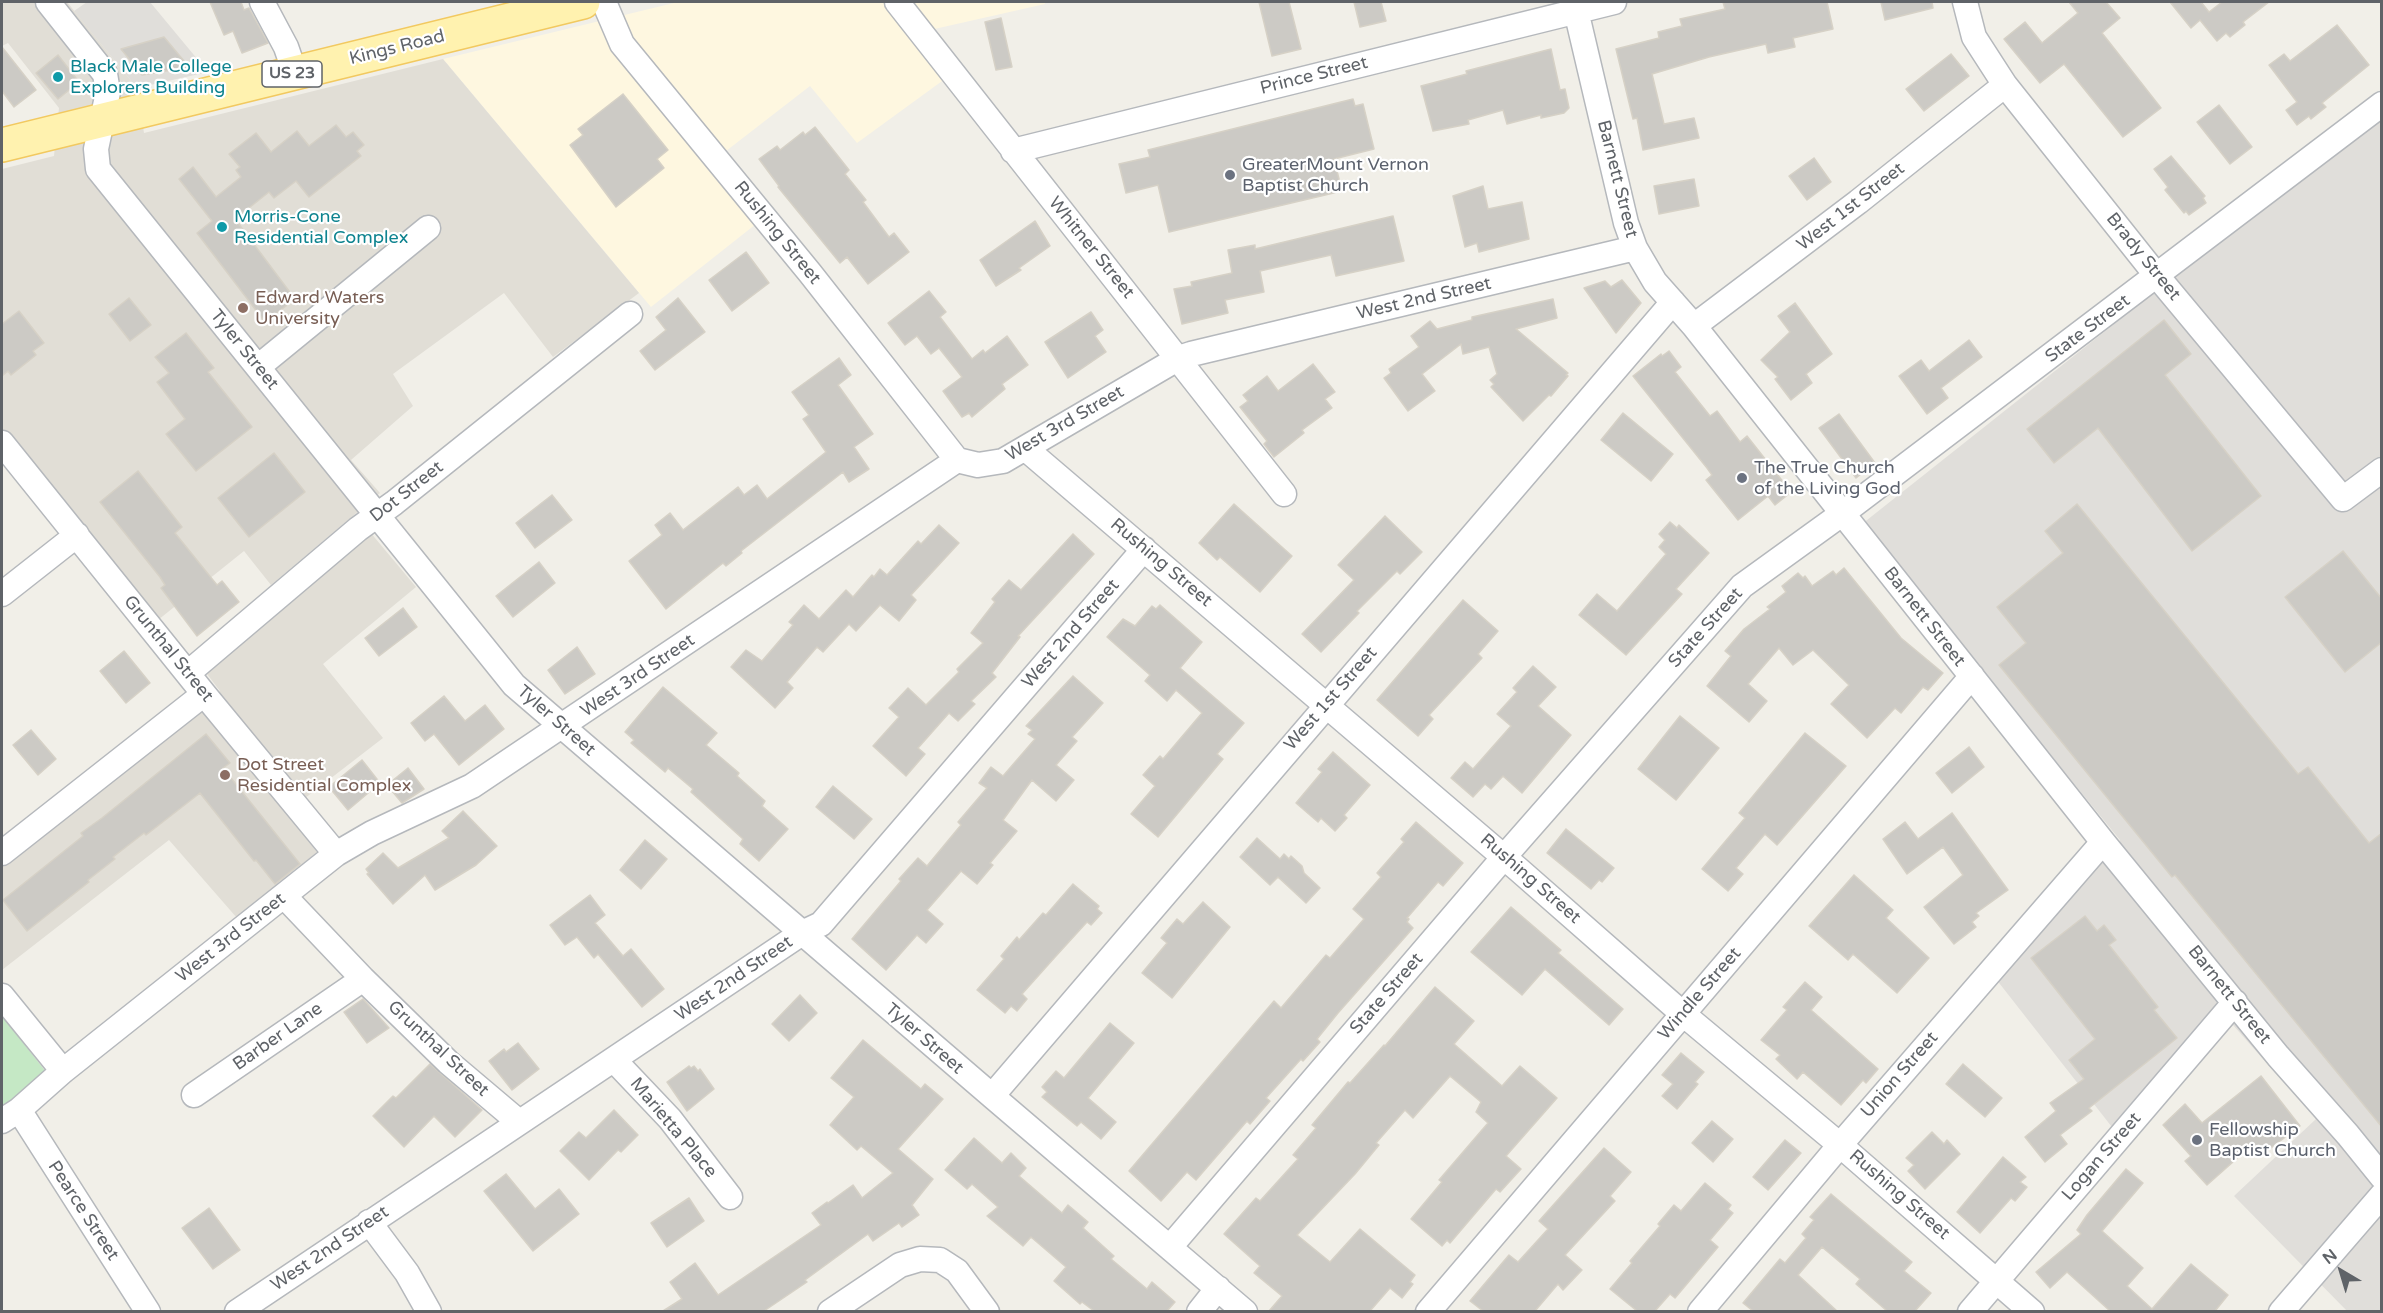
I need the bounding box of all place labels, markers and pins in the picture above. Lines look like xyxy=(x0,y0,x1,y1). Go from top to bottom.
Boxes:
place label: Black Male College Explorers Building xyxy=(70,56,232,98)
marker: Black Male College Explorers Building xyxy=(51,70,65,84)
place label: GreaterMount Vernon Baptist Church xyxy=(1242,154,1429,196)
marker: GreaterMount Vernon Baptist Church xyxy=(1223,168,1237,182)
place label: Morris-Cone Residential Complex xyxy=(234,206,408,248)
marker: Morris-Cone Residential Complex xyxy=(215,220,229,234)
place label: Edward Waters University xyxy=(255,287,384,330)
marker: Edward Waters University xyxy=(236,301,250,315)
place label: The True Church of the Living God xyxy=(1754,457,1901,500)
marker: The True Church of the Living God xyxy=(1735,471,1749,485)
place label: Dot Street Residential Complex xyxy=(237,754,411,796)
marker: Dot Street Residential Complex xyxy=(218,768,232,782)
place label: Fellowship Baptist Church xyxy=(2209,1119,2336,1162)
marker: Fellowship Baptist Church xyxy=(2190,1133,2204,1147)

